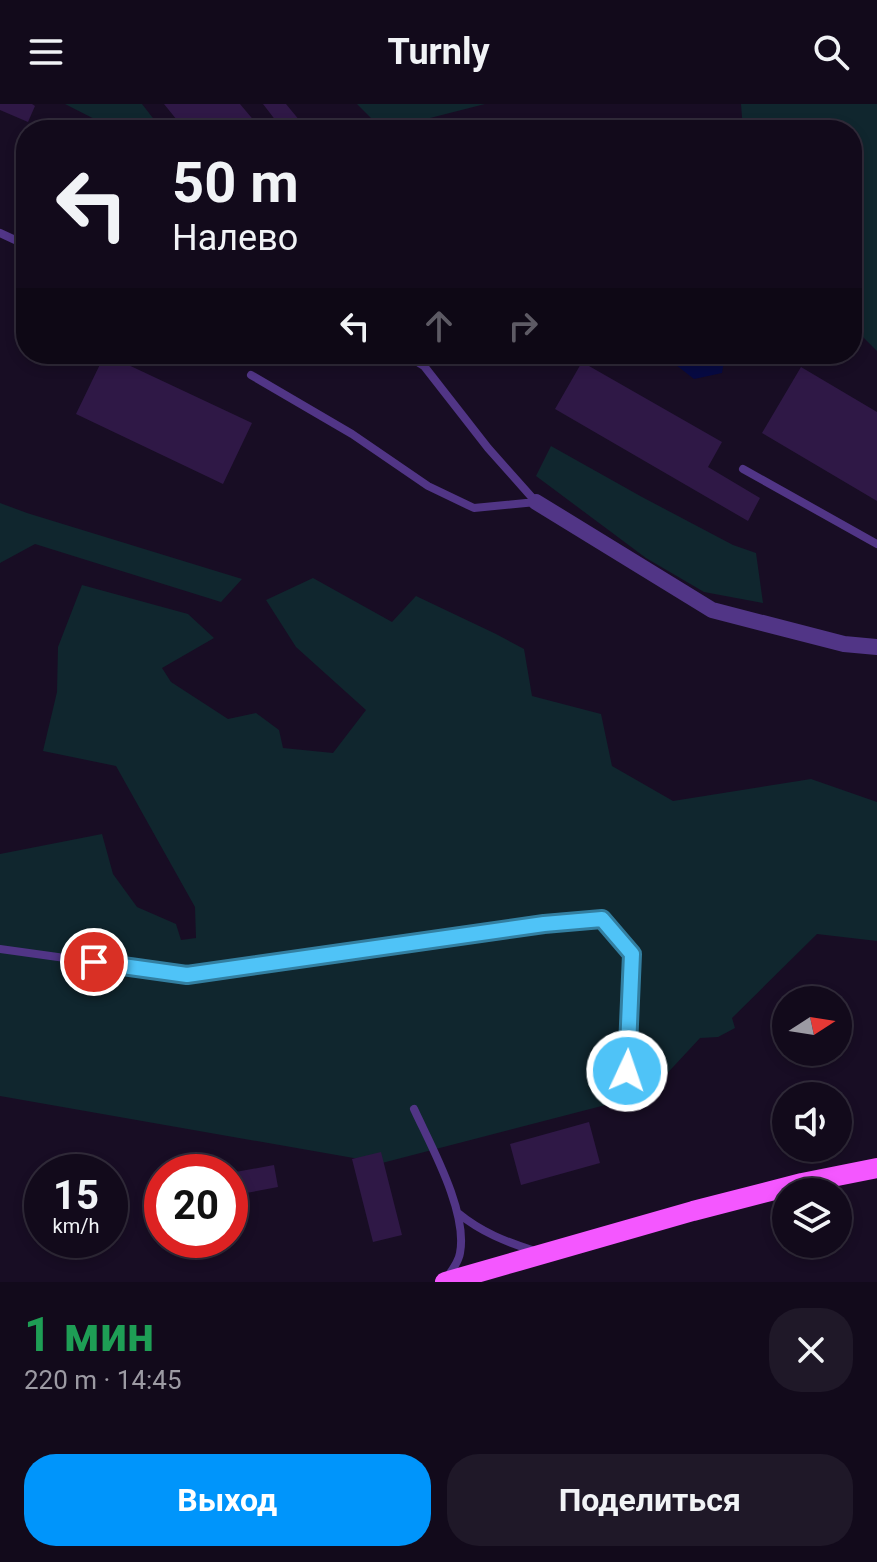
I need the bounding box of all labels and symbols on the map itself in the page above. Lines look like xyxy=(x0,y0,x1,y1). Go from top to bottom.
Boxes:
pin xyxy=(60,928,128,996)
north arrow xyxy=(772,986,852,1066)
position arrow xyxy=(585,1029,669,1113)
speed limit sign: 20 xyxy=(144,1154,248,1258)

